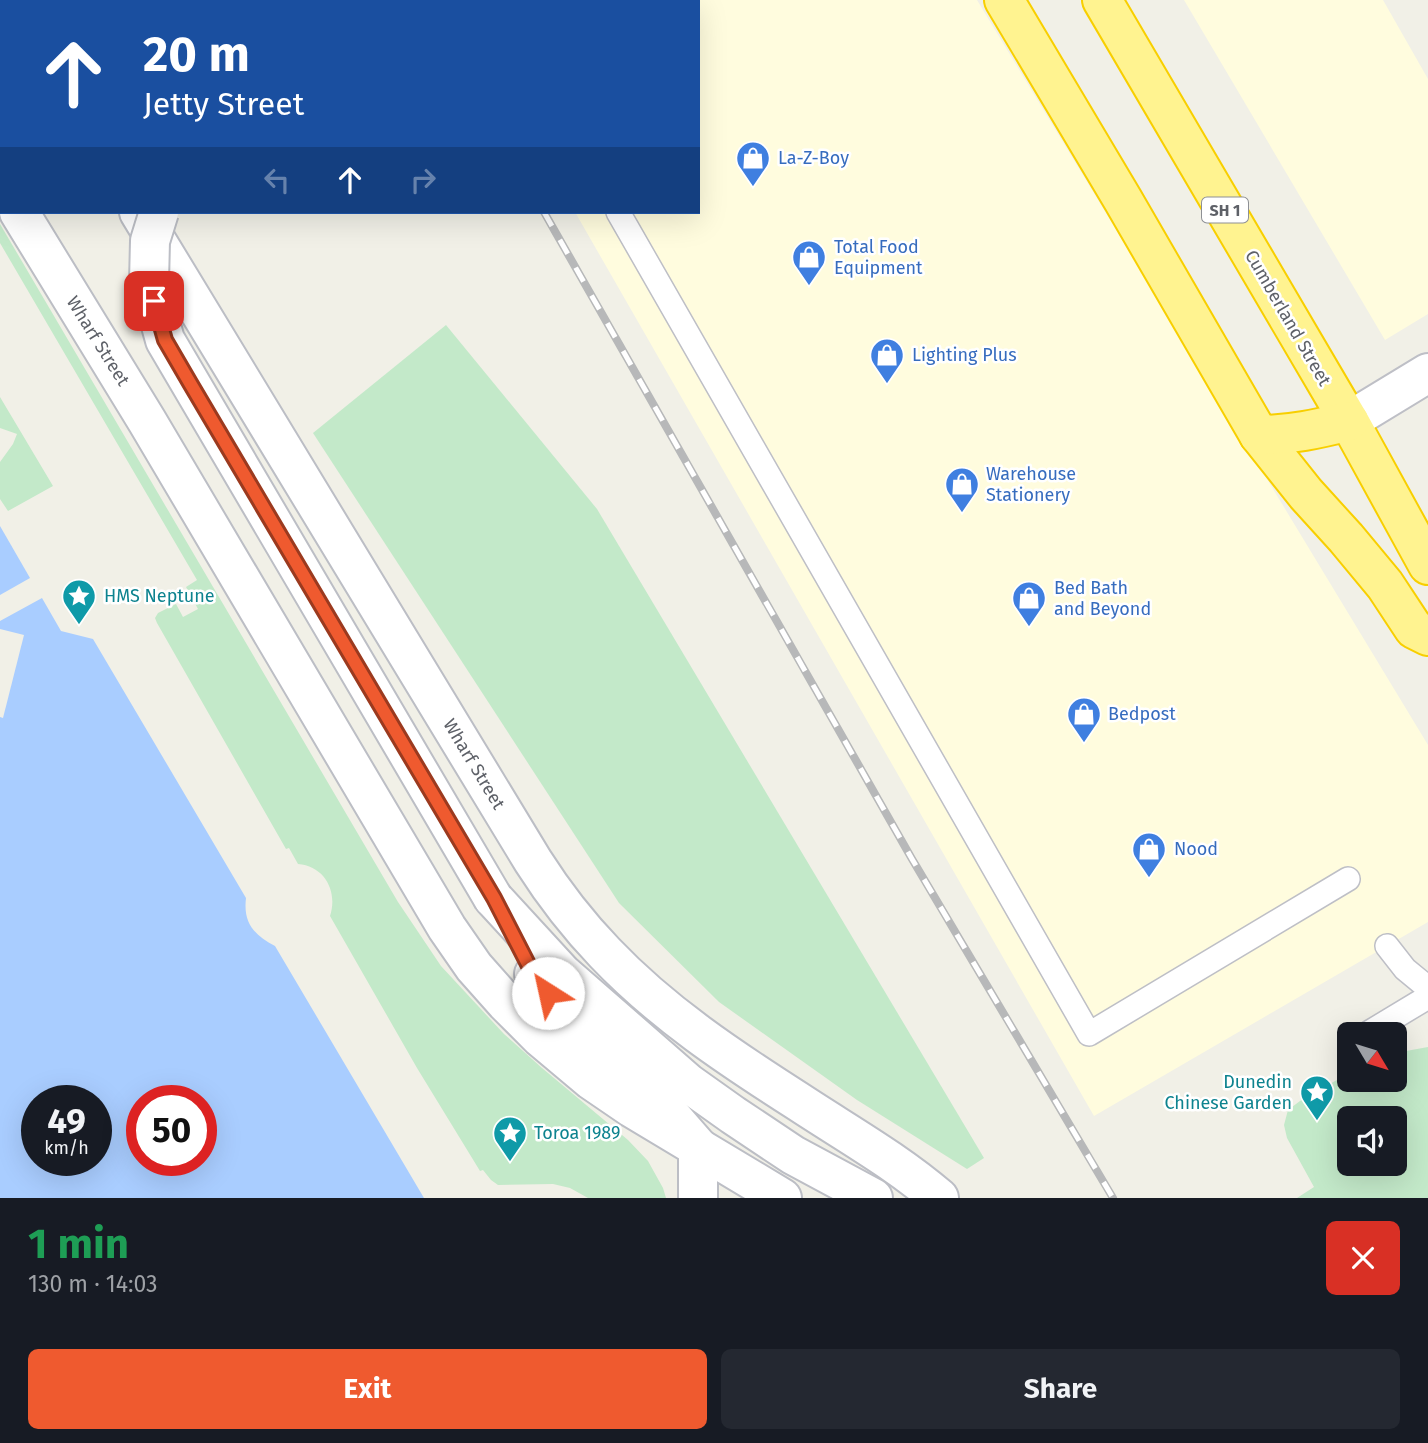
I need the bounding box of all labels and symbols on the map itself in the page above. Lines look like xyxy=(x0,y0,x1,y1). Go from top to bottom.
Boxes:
shop icon: La-Z-Boy xyxy=(734,139,772,188)
place label: La-Z-Boy xyxy=(778,147,849,169)
road number: SH 1 xyxy=(1202,198,1248,222)
place label: Total Food Equipment xyxy=(834,236,923,279)
shop icon: Total Food Equipment xyxy=(790,238,828,287)
street label: Cumberland Street xyxy=(1240,246,1336,390)
pin xyxy=(124,271,184,331)
street label: Wharf Street xyxy=(62,292,135,390)
shop icon: Lighting Plus xyxy=(868,336,906,385)
place label: Lighting Plus xyxy=(912,344,1017,366)
place label: Warehouse Stationery xyxy=(986,463,1076,506)
shop icon: Warehouse Stationery xyxy=(943,465,981,514)
place icon: HMS Neptune xyxy=(60,577,98,626)
place label: Bed Bath and Beyond xyxy=(1054,577,1151,620)
shop icon: Bed Bath and Beyond xyxy=(1010,579,1048,628)
place label: HMS Neptune xyxy=(104,585,215,607)
shop icon: Bedpost xyxy=(1065,695,1103,744)
place label: Bedpost xyxy=(1108,703,1176,725)
street label: Wharf Street xyxy=(438,715,510,814)
shop icon: Nood xyxy=(1130,830,1168,879)
place label: Nood xyxy=(1174,838,1218,860)
position arrow xyxy=(511,956,585,1030)
north arrow xyxy=(1337,1022,1407,1092)
place label: Dunedin Chinese Garden xyxy=(1164,1071,1292,1114)
place icon: Dunedin Chinese Garden xyxy=(1298,1073,1336,1122)
speed limit sign: 50 xyxy=(126,1085,217,1176)
place icon: Toroa 1989 xyxy=(491,1114,529,1163)
place label: Toroa 1989 xyxy=(534,1122,620,1144)

